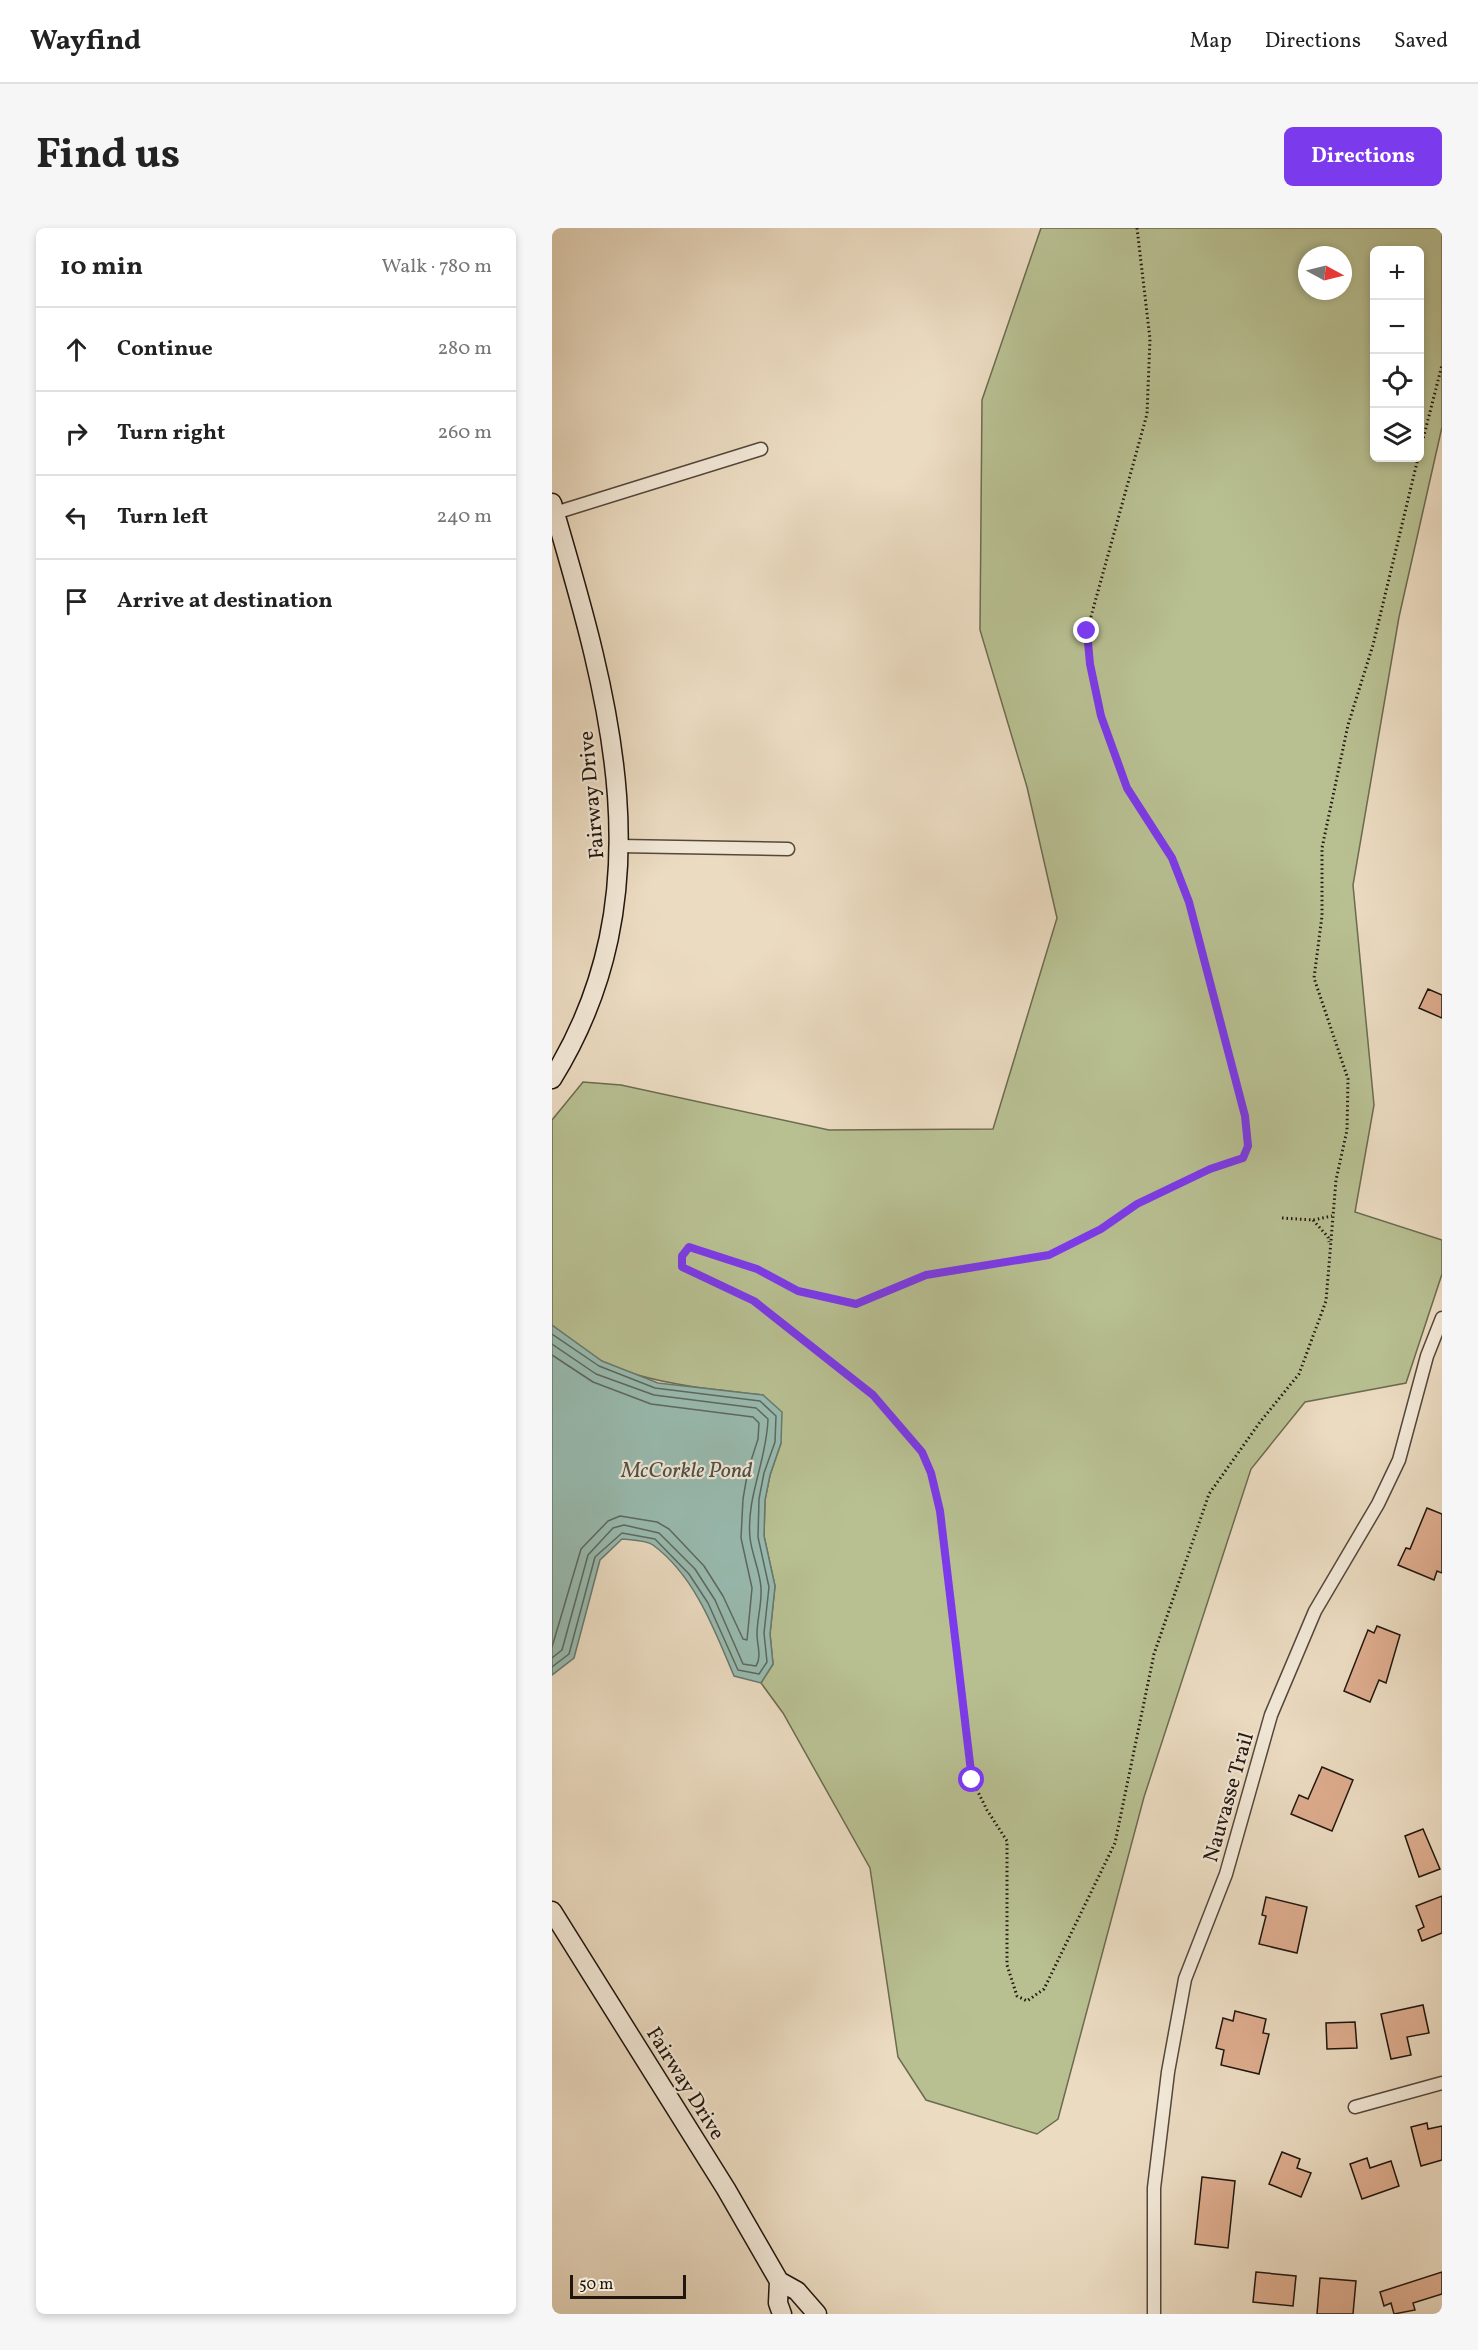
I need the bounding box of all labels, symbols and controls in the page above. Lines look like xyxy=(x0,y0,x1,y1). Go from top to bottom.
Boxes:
text: Wayfind xyxy=(30,22,141,61)
text: Map xyxy=(1190,27,1232,56)
text: Directions xyxy=(1265,27,1361,56)
text: Saved xyxy=(1394,27,1448,56)
text: Find us xyxy=(36,127,180,186)
button: Directions xyxy=(1284,127,1442,186)
north arrow xyxy=(1298,246,1352,300)
map controls xyxy=(1370,246,1424,462)
button: + xyxy=(1370,246,1424,300)
text: 10 min xyxy=(60,249,143,285)
text: Walk · 780 m xyxy=(382,253,492,281)
button: − xyxy=(1370,300,1424,354)
icon: ahead xyxy=(60,333,93,366)
text: Continue xyxy=(117,334,213,365)
text: 280 m xyxy=(437,335,492,363)
button: locate xyxy=(1370,354,1424,408)
button: layers xyxy=(1370,408,1424,462)
icon: right xyxy=(60,417,93,450)
text: Turn right xyxy=(117,418,225,449)
text: 260 m xyxy=(437,419,492,447)
icon: left xyxy=(60,501,93,534)
text: Turn left xyxy=(117,502,208,533)
text: 240 m xyxy=(437,503,492,531)
icon: arrive xyxy=(60,585,93,618)
text: Arrive at destination xyxy=(117,586,333,617)
route end xyxy=(1073,617,1099,643)
street label: Fairway Drive xyxy=(572,730,613,860)
water label: McCorkle Pond xyxy=(620,1456,753,1487)
street label: Nauvasse Trail xyxy=(1197,1729,1262,1866)
route start xyxy=(958,1766,984,1792)
street label: Fairway Drive xyxy=(638,2022,731,2146)
scale bar xyxy=(570,2272,686,2300)
text: 50 m xyxy=(579,2274,613,2296)

